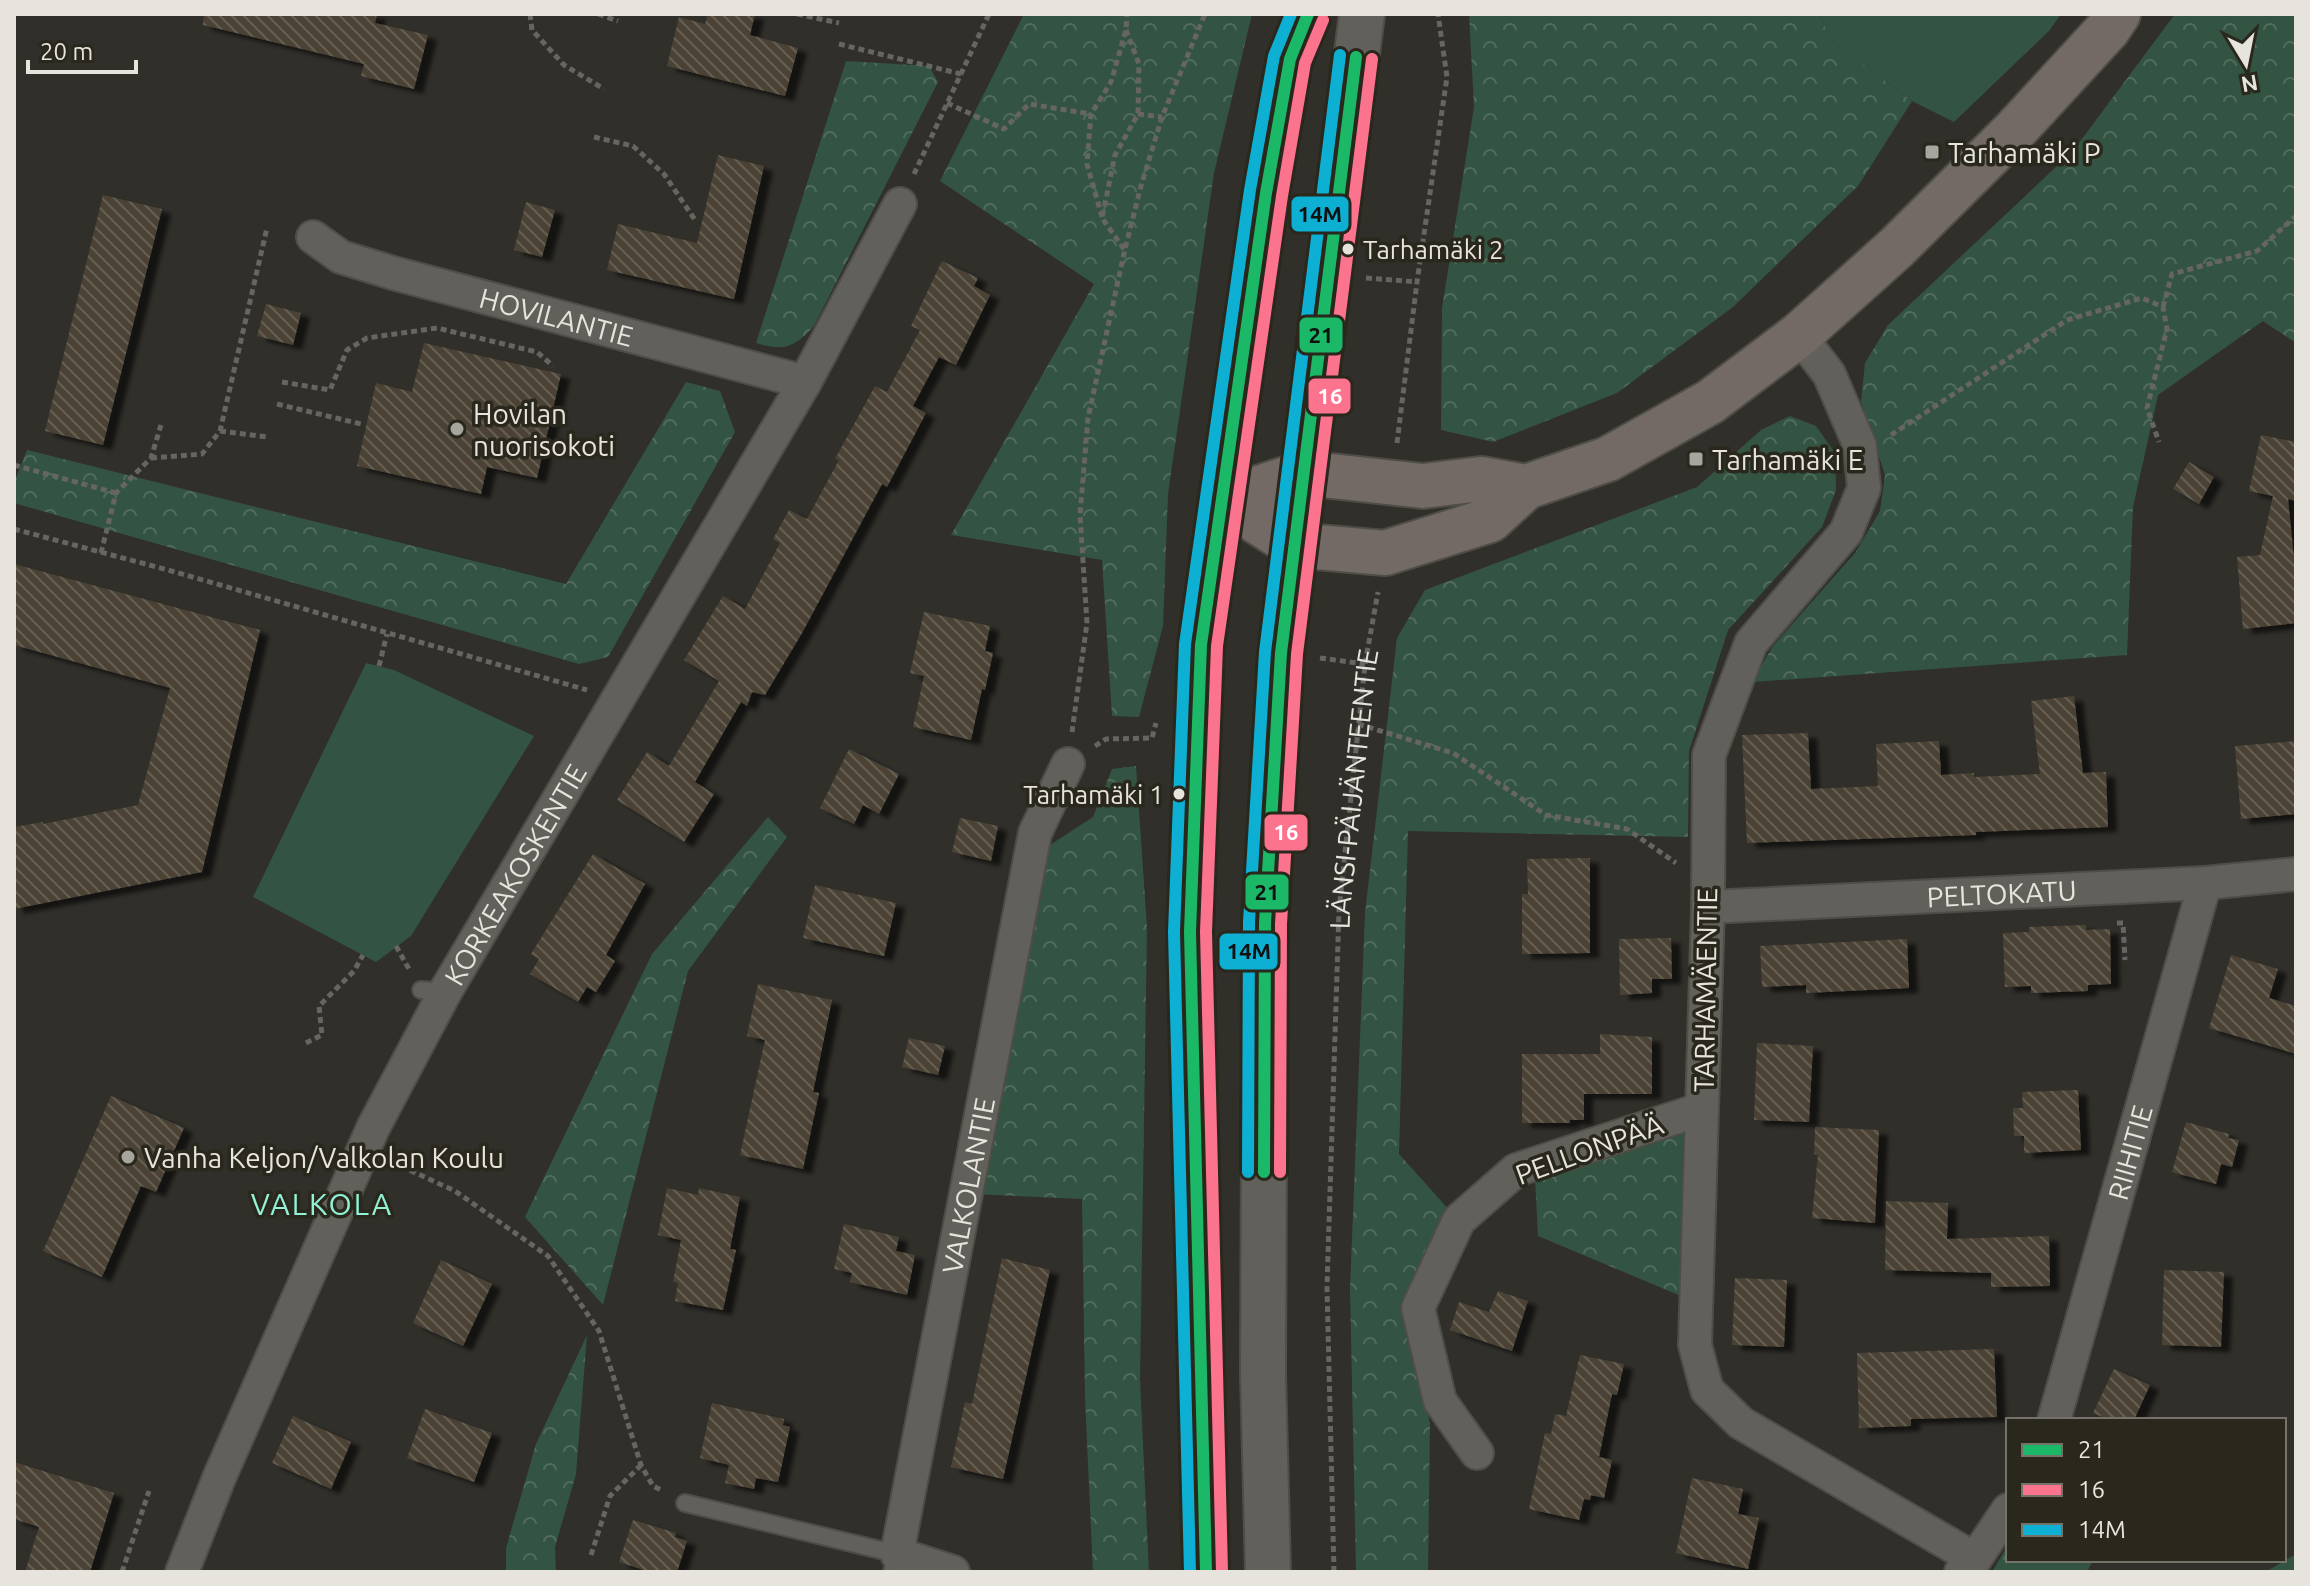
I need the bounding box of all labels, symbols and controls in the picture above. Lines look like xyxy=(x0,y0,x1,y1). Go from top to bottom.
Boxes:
scale bar xyxy=(28,24,136,74)
north arrow xyxy=(2206,24,2286,104)
text: 20 m xyxy=(40,38,93,65)
text: N xyxy=(2239,70,2260,98)
place label: Tarhamäki P xyxy=(1948,137,2101,168)
marker: Tarhamäki P xyxy=(1923,143,1941,161)
line badge: 14M xyxy=(1290,195,1350,233)
text: 14M xyxy=(1298,201,1342,226)
place label: Tarhamäki 2 xyxy=(1363,235,1504,264)
marker: Tarhamäki 2 xyxy=(1340,241,1356,257)
street label: HOVILANTIE xyxy=(476,281,637,351)
line badge: 21 xyxy=(1298,316,1344,354)
text: 21 xyxy=(1309,322,1333,347)
line badge: 16 xyxy=(1307,377,1352,415)
text: 16 xyxy=(1318,383,1342,408)
place label: Hovilan nuorisokoti xyxy=(473,398,615,461)
marker: Hovilan nuorisokoti xyxy=(448,420,466,438)
place label: Tarhamäki E xyxy=(1712,444,1863,475)
marker: Tarhamäki E xyxy=(1687,450,1705,468)
street label: LÄNSI-PÄIJÄNTEENTIE xyxy=(1323,646,1383,930)
street label: KORKEAKOSKENTIE xyxy=(437,758,592,990)
place label: Tarhamäki 1 xyxy=(1023,780,1164,809)
marker: Tarhamäki 1 xyxy=(1171,786,1187,802)
line badge: 16 xyxy=(1263,813,1309,852)
text: 16 xyxy=(1274,819,1298,844)
line badge: 21 xyxy=(1244,873,1290,911)
street label: PELTOKATU xyxy=(1926,874,2077,912)
text: 21 xyxy=(1255,879,1279,904)
street label: TARHAMÄENTIE xyxy=(1688,888,1722,1092)
line badge: 14M xyxy=(1218,932,1279,971)
text: 14M xyxy=(1227,938,1271,963)
street label: VALKOLANTIE xyxy=(936,1095,1000,1276)
street label: RIIHITIE xyxy=(2101,1101,2157,1203)
street label: PELLONPÄÄ xyxy=(1511,1108,1667,1190)
place label: Vanha Keljon/Valkolan Koulu xyxy=(144,1142,504,1173)
marker: Vanha Keljon/Valkolan Koulu xyxy=(119,1148,137,1166)
district label: VALKOLA xyxy=(251,1187,393,1221)
legend xyxy=(2006,1418,2286,1562)
text: 21 xyxy=(2078,1436,2105,1463)
text: 16 xyxy=(2078,1476,2105,1503)
text: 14M xyxy=(2078,1516,2126,1543)

